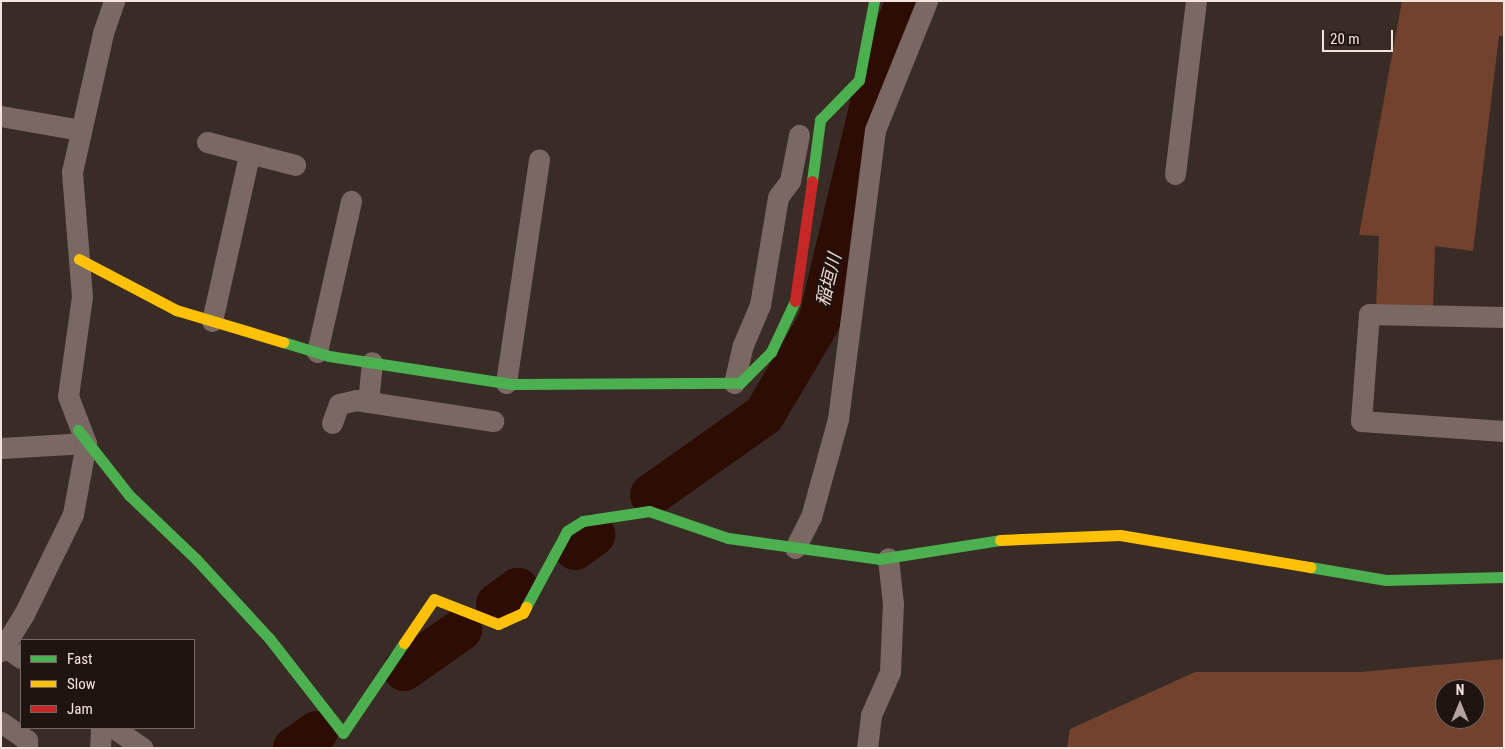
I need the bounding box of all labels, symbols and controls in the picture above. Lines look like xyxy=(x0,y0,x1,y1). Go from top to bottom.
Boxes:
scale bar xyxy=(1325,20,1396,52)
text: 20 m xyxy=(1330,30,1360,48)
water label: 稲垣川 xyxy=(812,251,846,309)
legend xyxy=(20,639,195,729)
text: Fast xyxy=(67,650,92,668)
text: Slow xyxy=(67,675,96,693)
north arrow xyxy=(1435,679,1485,729)
text: N xyxy=(1456,682,1464,698)
text: Jam xyxy=(67,700,93,718)

